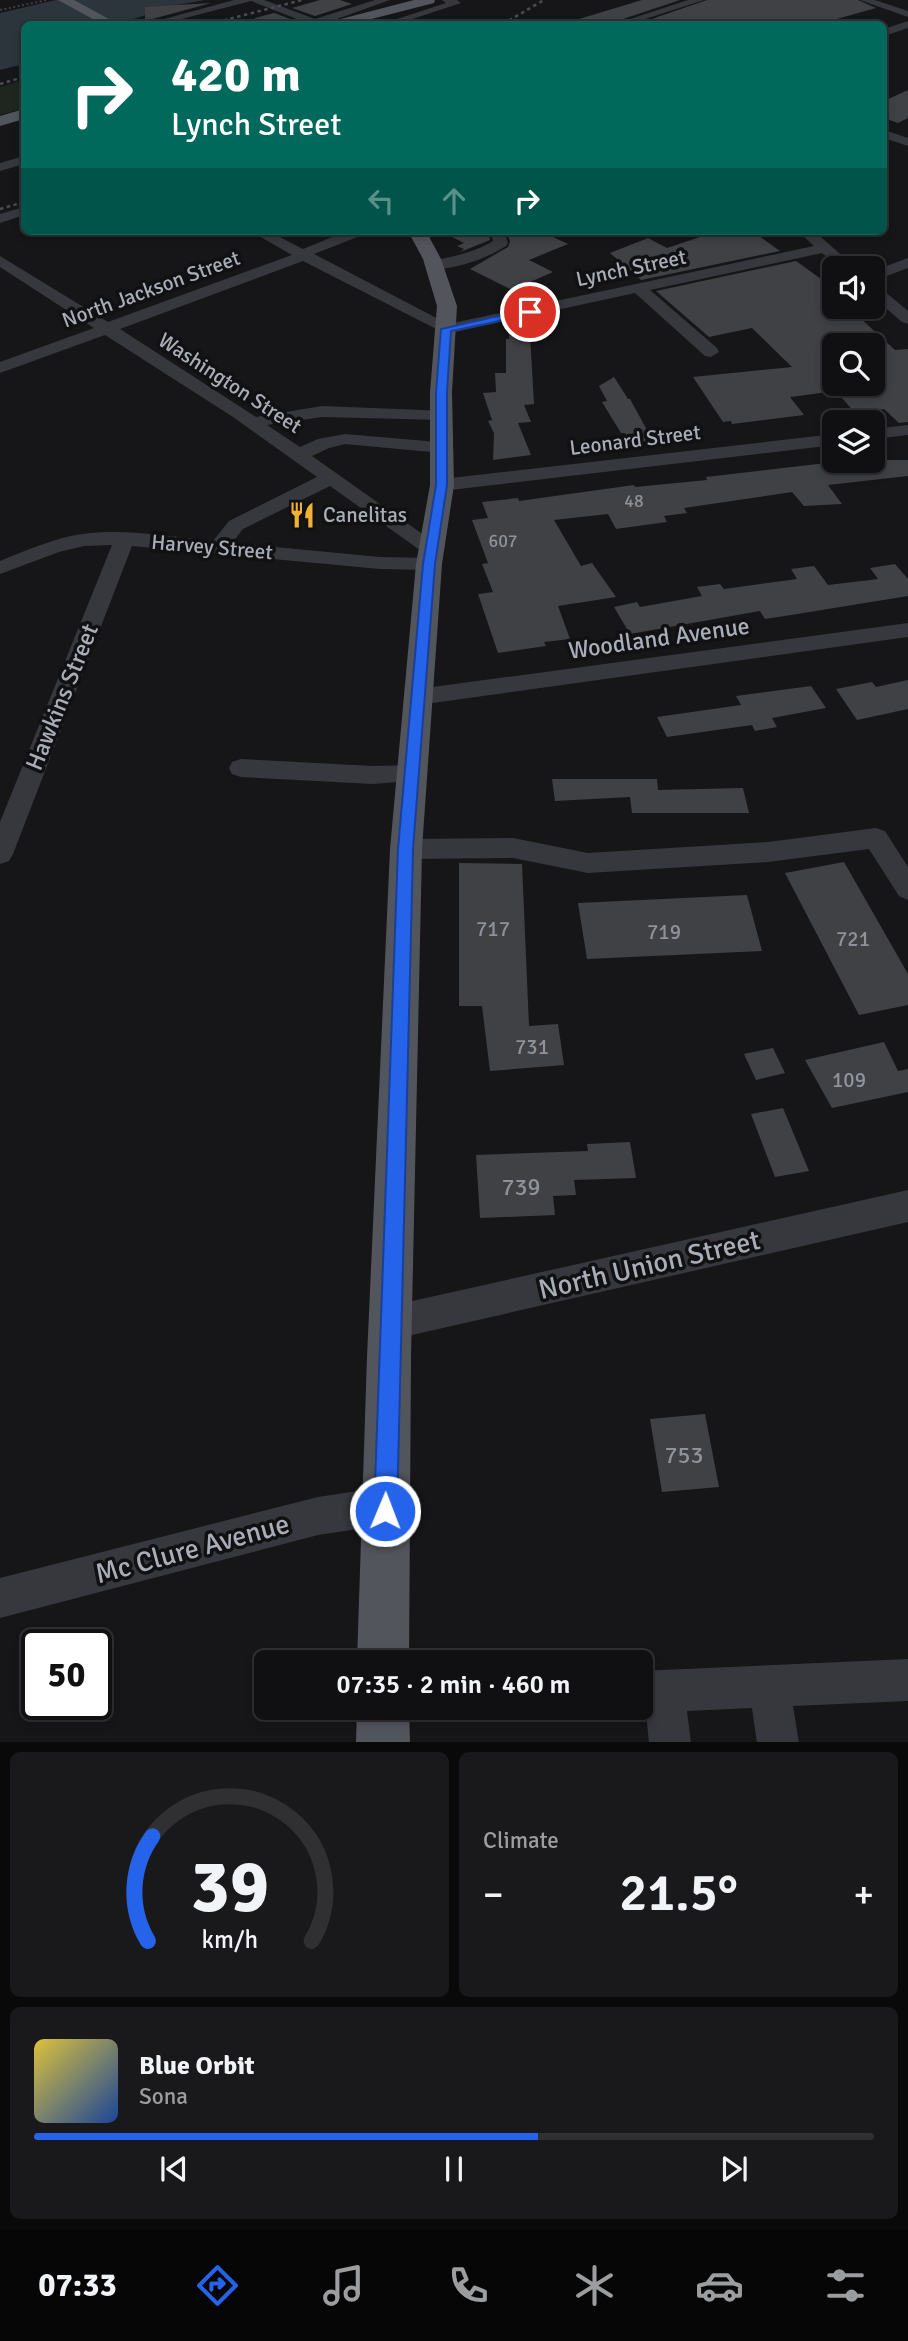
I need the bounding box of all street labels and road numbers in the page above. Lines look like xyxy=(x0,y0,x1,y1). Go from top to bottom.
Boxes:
street label: Lynch Street xyxy=(574,244,688,292)
street label: North Jackson Street xyxy=(58,245,244,333)
street label: Washington Street xyxy=(154,327,306,439)
street label: Leonard Street xyxy=(568,419,702,461)
street label: Harvey Street xyxy=(150,529,274,565)
street label: Woodland Avenue xyxy=(567,610,751,666)
street label: Hawkins Street xyxy=(19,619,105,775)
street label: North Union Street xyxy=(535,1223,763,1307)
street label: Mc Clure Avenue xyxy=(91,1507,293,1591)

